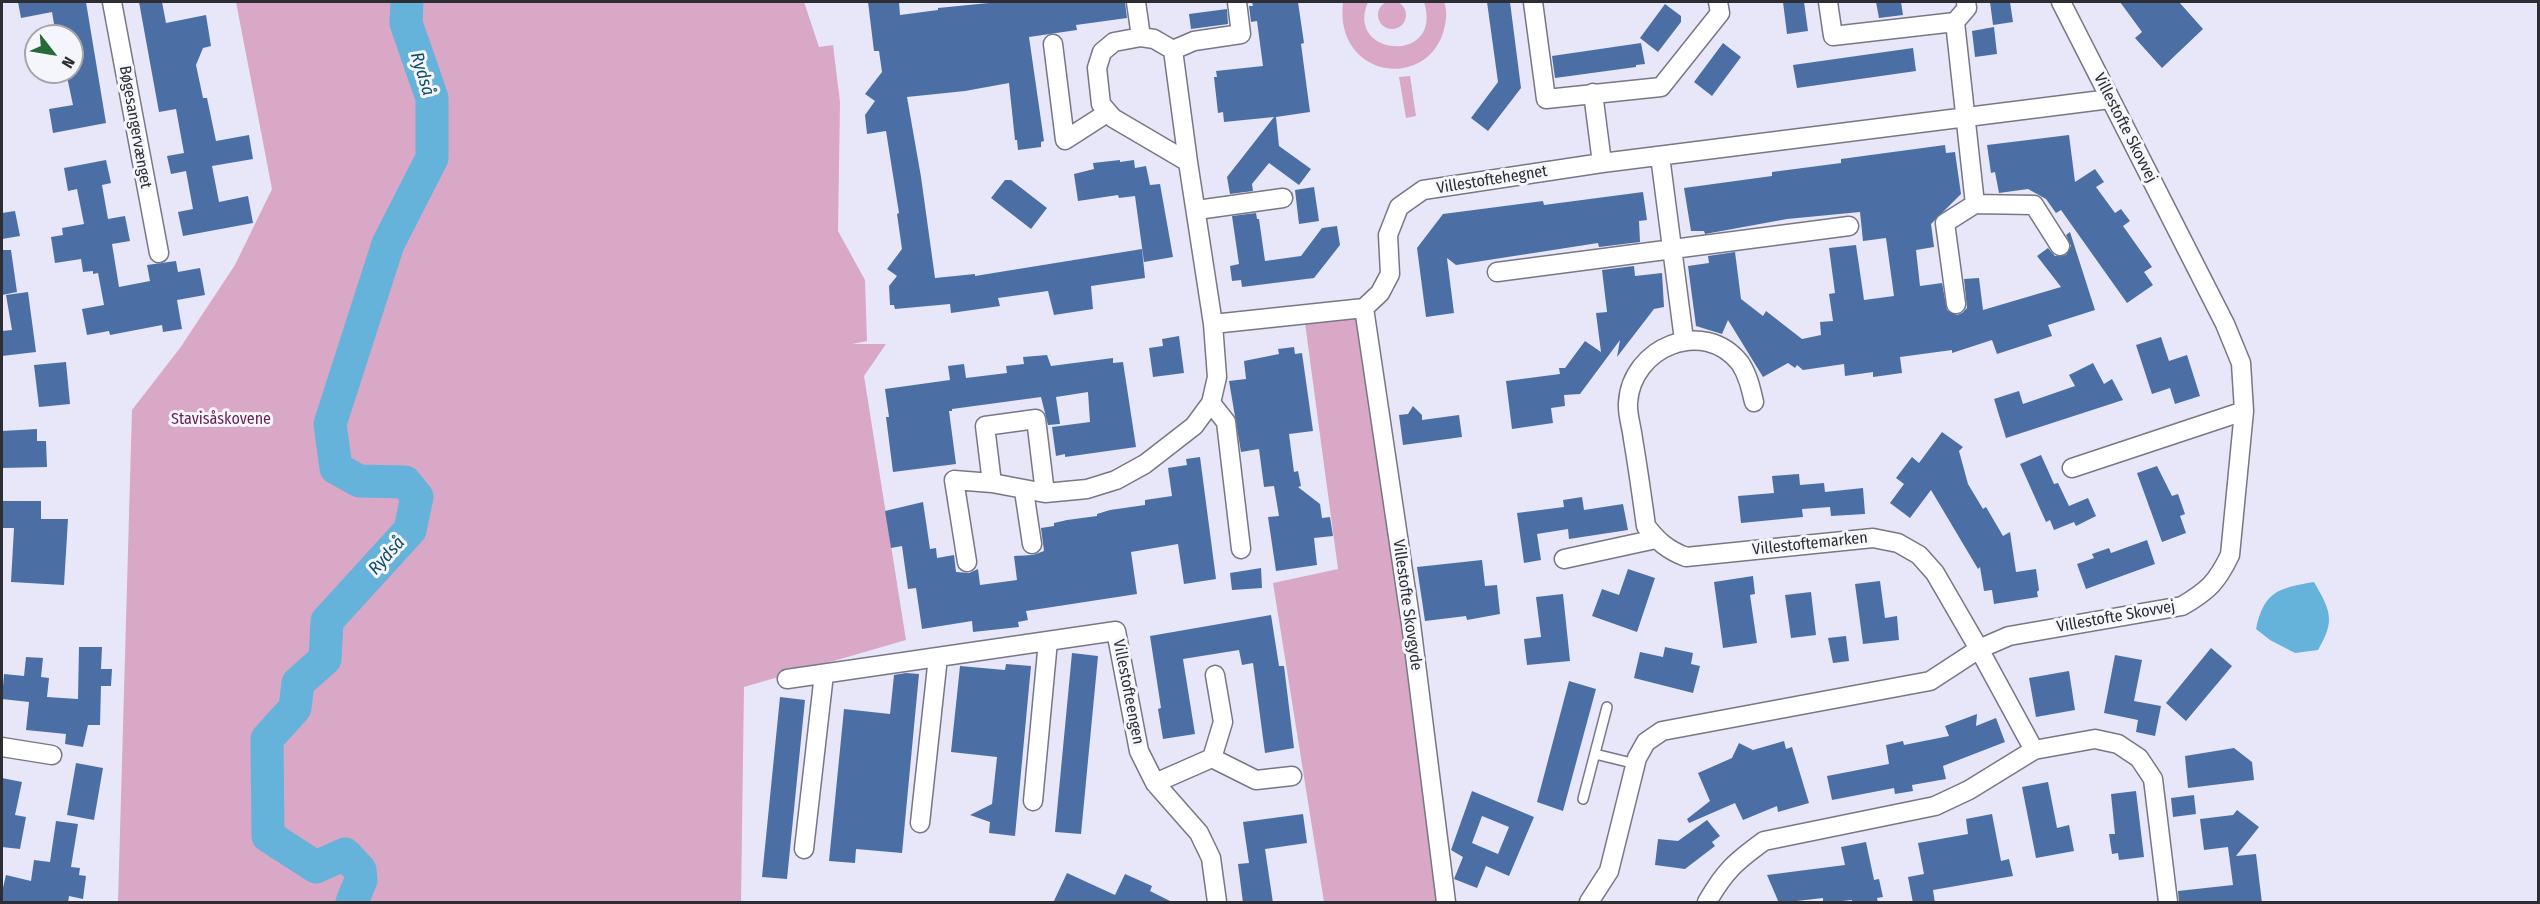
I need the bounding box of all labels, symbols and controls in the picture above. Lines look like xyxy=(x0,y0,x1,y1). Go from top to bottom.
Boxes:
north arrow xyxy=(24,24,84,84)
water label: Rydså xyxy=(405,50,439,98)
text: N xyxy=(58,53,79,72)
street label: Bøgesangervænget xyxy=(115,64,155,190)
street label: Villestofte Skovvej xyxy=(2089,70,2161,186)
street label: Villestoftehegnet xyxy=(1435,162,1549,198)
park label: Stavisåskovene xyxy=(171,410,271,430)
street label: Villestoftemarken xyxy=(1751,528,1869,560)
water label: Rydså xyxy=(364,532,410,580)
street label: Villestofte Skovgyde xyxy=(1388,538,1426,672)
street label: Villestofte Skovvej xyxy=(2055,597,2177,637)
street label: Villestofteengen xyxy=(1108,638,1148,746)

